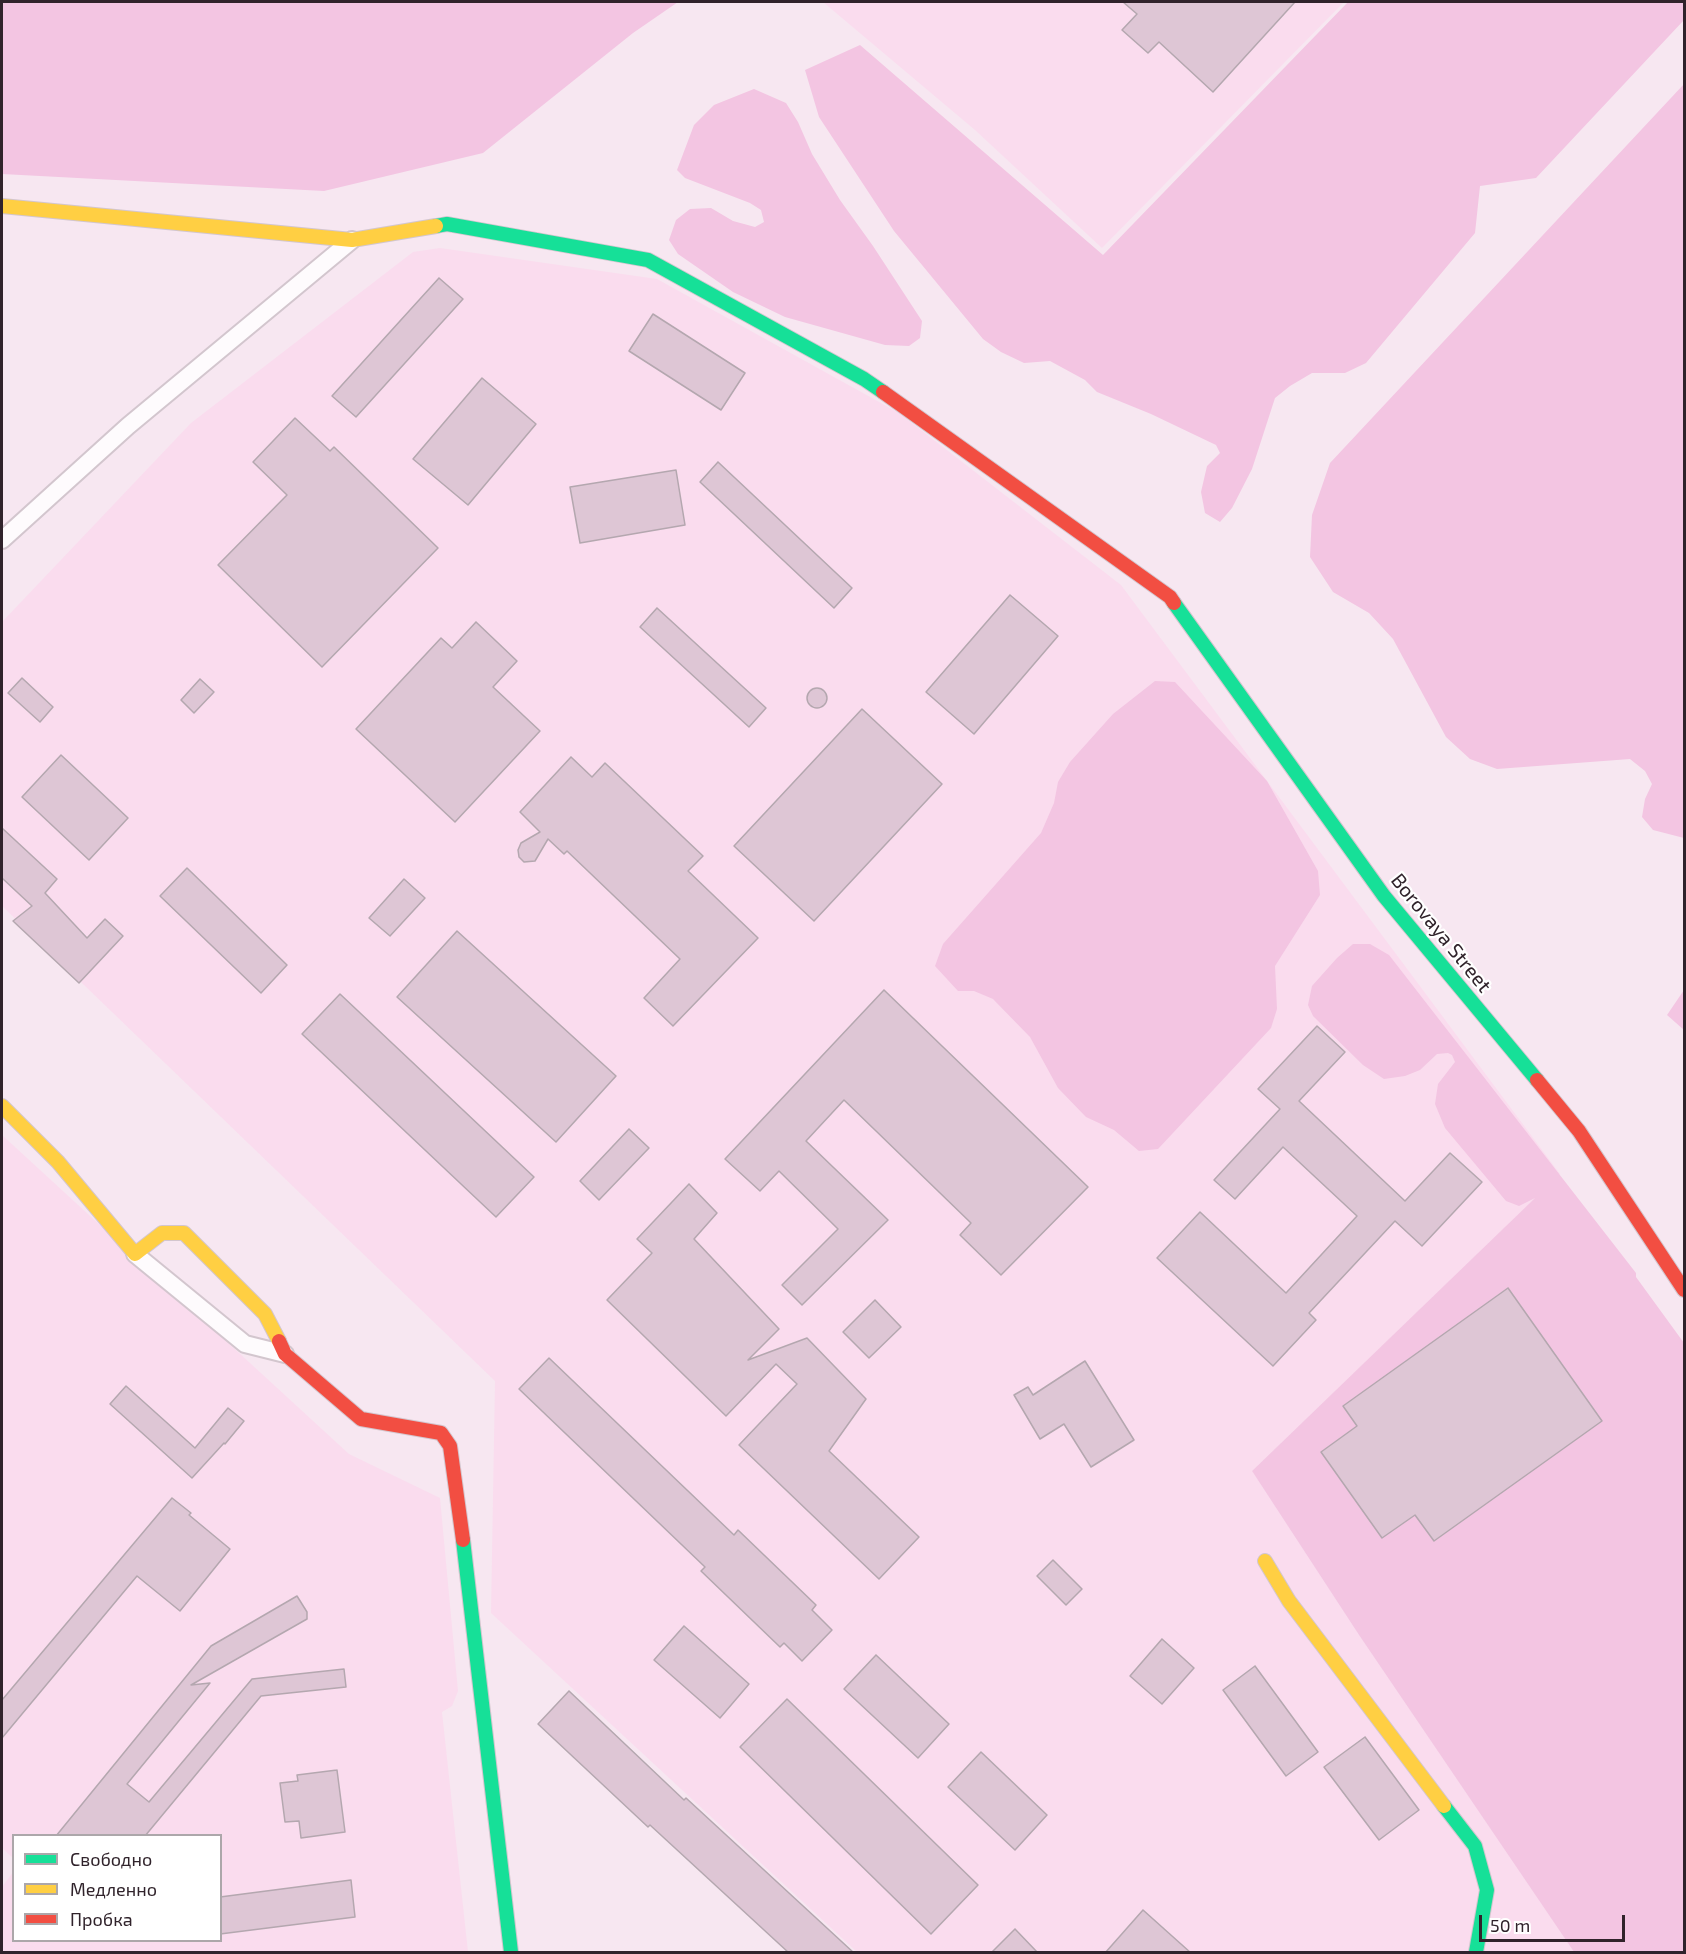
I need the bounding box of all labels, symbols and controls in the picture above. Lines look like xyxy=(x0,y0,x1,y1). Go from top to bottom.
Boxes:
street label: Borovaya Street xyxy=(1386,869,1496,997)
legend xyxy=(12,1834,222,1942)
text: Свободно xyxy=(70,1848,152,1870)
text: Медленно xyxy=(70,1878,157,1900)
scale bar xyxy=(1482,1903,1628,1941)
text: Пробка xyxy=(70,1908,133,1930)
text: 50 m xyxy=(1490,1914,1530,1936)

